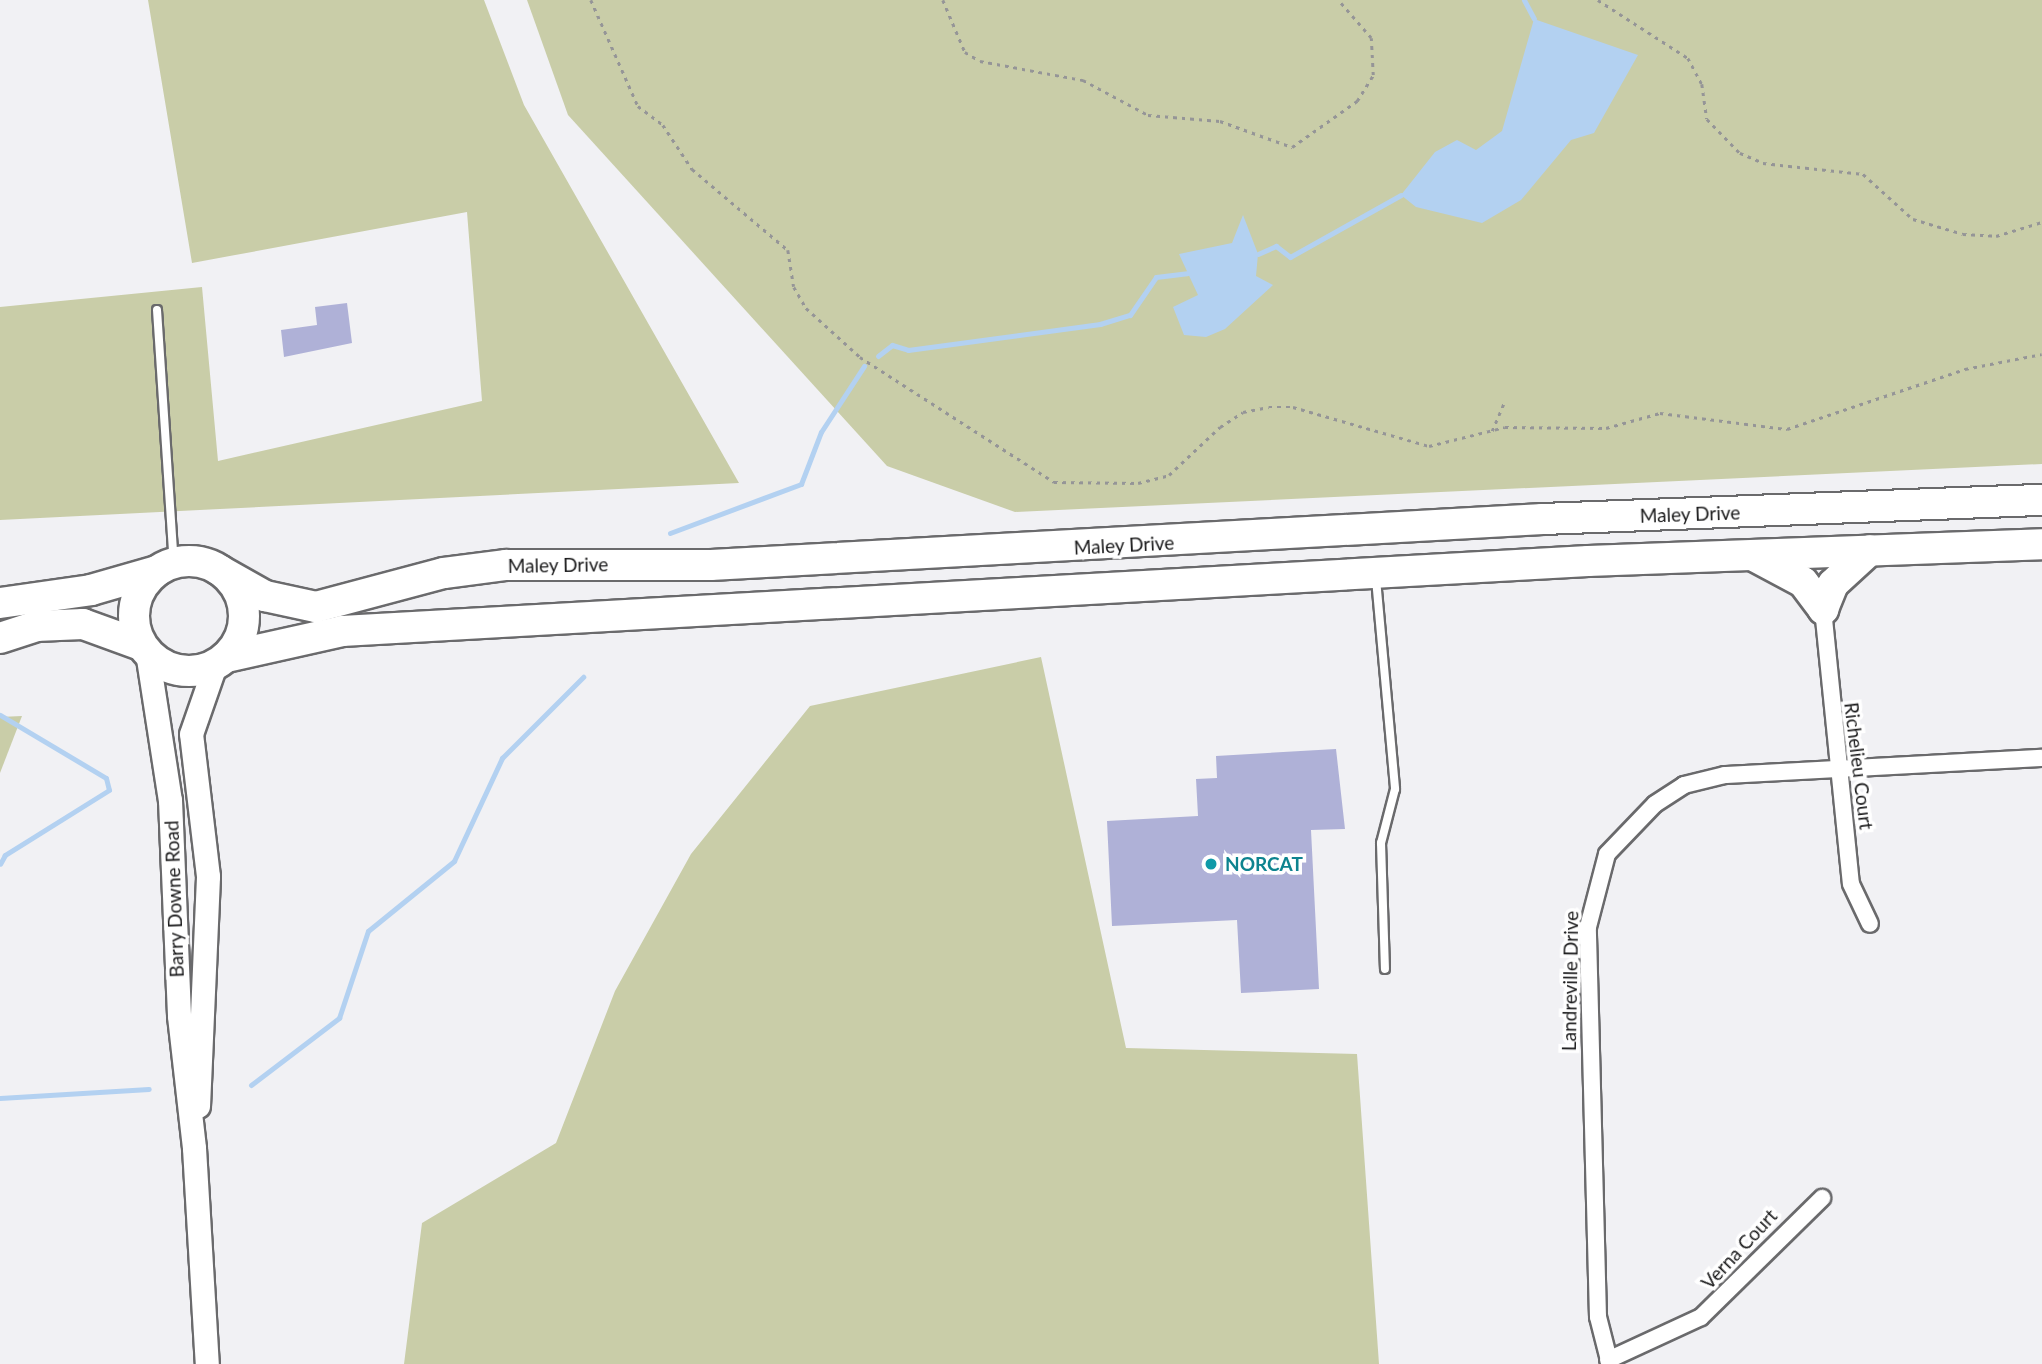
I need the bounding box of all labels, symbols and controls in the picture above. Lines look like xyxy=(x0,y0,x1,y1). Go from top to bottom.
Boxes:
street label: Maley Drive xyxy=(1639,501,1741,527)
street label: Maley Drive xyxy=(1073,531,1175,559)
street label: Maley Drive xyxy=(507,553,609,577)
street label: Richelieu Court xyxy=(1840,701,1878,831)
street label: Barry Downe Road xyxy=(160,820,188,978)
place label: NORCAT xyxy=(1225,853,1303,875)
marker: NORCAT xyxy=(1203,856,1219,872)
street label: Landreville Drive xyxy=(1557,911,1583,1051)
street label: Verna Court xyxy=(1696,1204,1782,1294)

